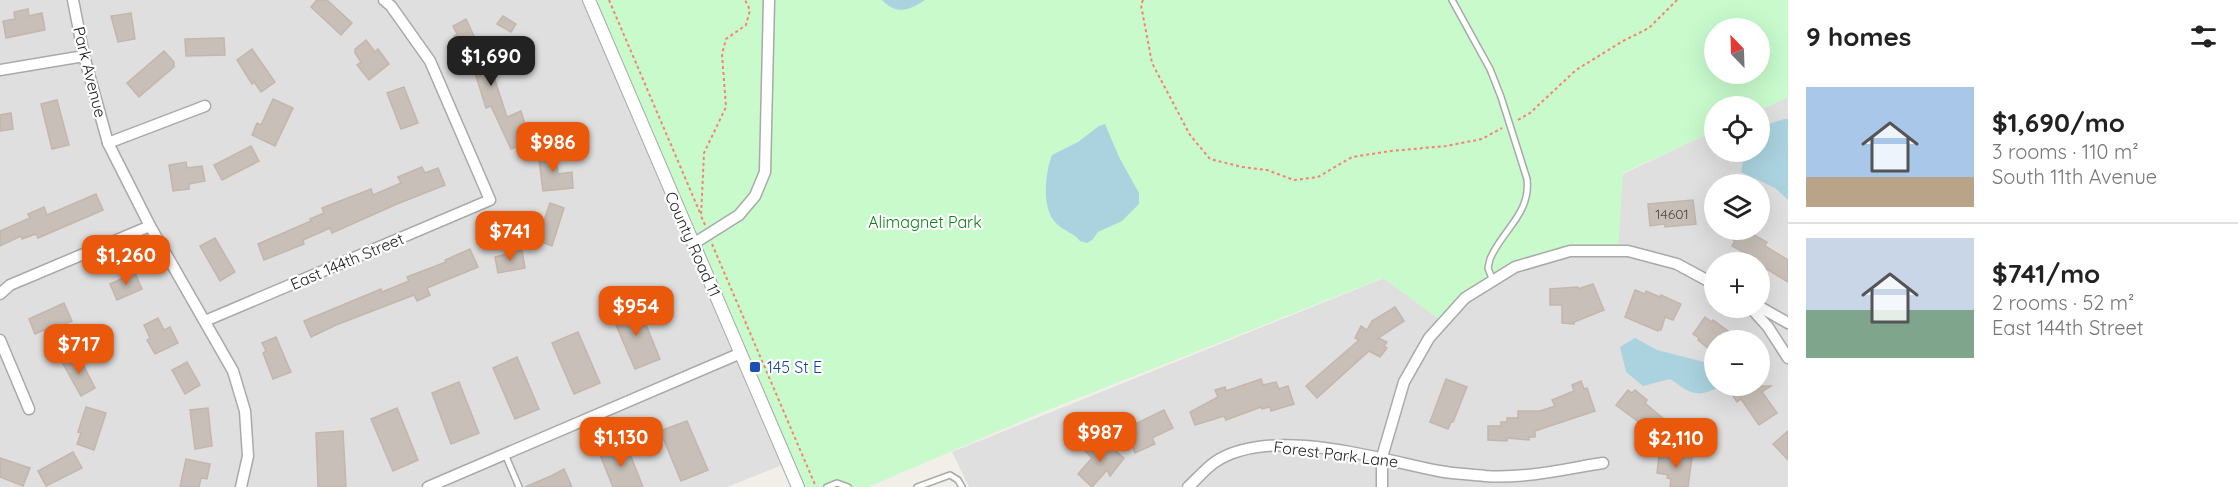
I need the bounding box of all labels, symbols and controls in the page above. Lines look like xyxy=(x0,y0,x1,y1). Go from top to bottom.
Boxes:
north arrow xyxy=(1704,18,1770,84)
map controls xyxy=(1704,18,1770,396)
text: 9 homes xyxy=(1806,20,1911,53)
icon: filters xyxy=(2187,20,2220,53)
street label: Park Avenue xyxy=(69,24,111,120)
pin: $1,690 xyxy=(442,36,540,87)
text: $1,690 xyxy=(461,43,521,68)
button: locate xyxy=(1704,96,1770,162)
text: $1,690/mo xyxy=(1992,106,2125,139)
icon: home xyxy=(1854,111,1926,183)
pin: $986 xyxy=(517,122,589,173)
text: $986 xyxy=(530,129,576,154)
text: 3 rooms · 110 m² xyxy=(1992,139,2139,164)
text: South 11th Avenue xyxy=(1992,164,2157,189)
button: layers xyxy=(1704,174,1770,240)
street label: County Road 11 xyxy=(661,188,725,300)
house number: 14601 xyxy=(1655,205,1689,223)
pin: $741 xyxy=(474,211,546,262)
park label: Alimagnet Park xyxy=(868,212,982,232)
text: $741 xyxy=(489,218,531,243)
street label: East 144th Street xyxy=(287,228,407,294)
pin: $1,260 xyxy=(77,235,175,286)
text: $1,260 xyxy=(96,242,156,267)
button: + xyxy=(1704,252,1770,318)
text: $741/mo xyxy=(1992,257,2100,290)
icon: home xyxy=(1854,262,1926,334)
pin: $954 xyxy=(600,286,672,337)
text: 2 rooms · 52 m² xyxy=(1992,290,2134,315)
text: $954 xyxy=(613,293,659,318)
text: East 144th Street xyxy=(1992,315,2144,340)
pin: $717 xyxy=(43,324,115,375)
button: − xyxy=(1704,330,1770,396)
text: $717 xyxy=(58,331,100,356)
place label: 145 St E xyxy=(767,357,822,377)
marker: 145 St E xyxy=(748,360,762,374)
pin: $987 xyxy=(1064,412,1136,463)
pin: $1,130 xyxy=(572,417,670,468)
pin: $2,110 xyxy=(1627,418,1725,469)
text: $987 xyxy=(1077,419,1123,444)
text: $1,130 xyxy=(594,424,648,449)
text: $2,110 xyxy=(1648,425,1704,450)
street label: Forest Park Lane xyxy=(1273,436,1399,472)

